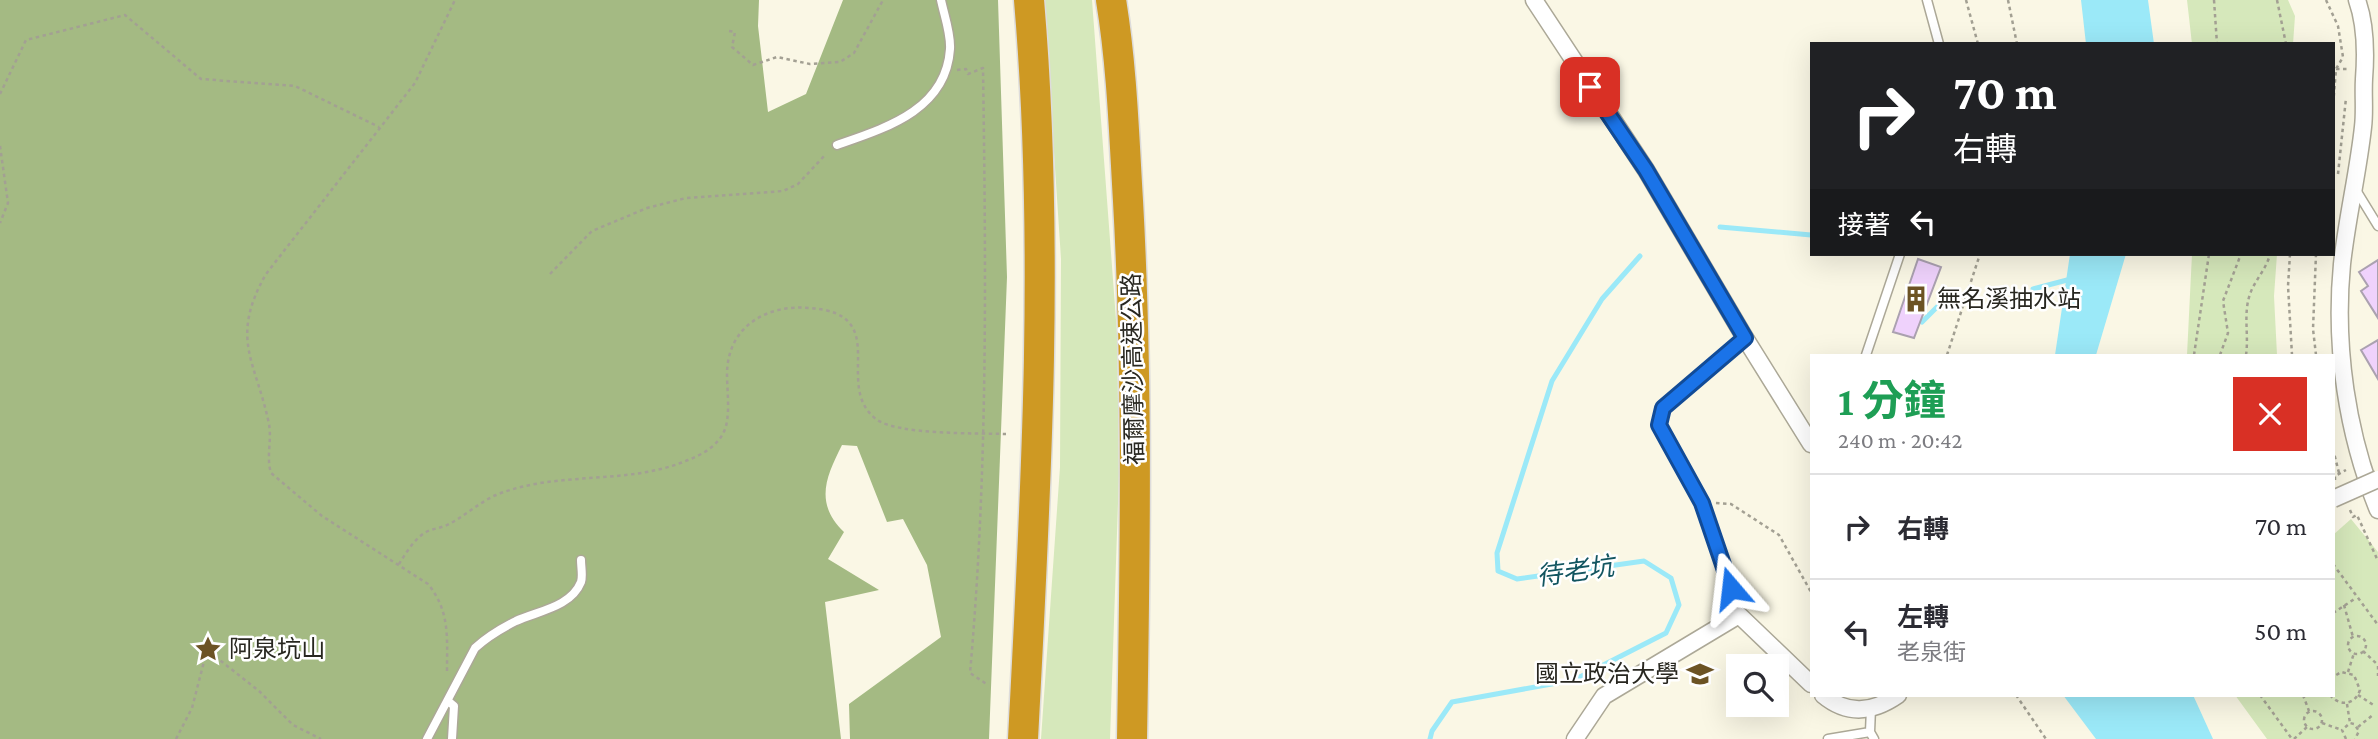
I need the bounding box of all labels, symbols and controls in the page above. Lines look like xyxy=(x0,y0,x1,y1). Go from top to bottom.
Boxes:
pin xyxy=(1560,57,1620,117)
text: 70 m xyxy=(1953,65,2057,120)
icon: arrive xyxy=(1571,68,1609,106)
icon: right xyxy=(1838,70,1929,161)
text: 右轉 xyxy=(1953,131,2017,167)
icon: left xyxy=(1904,203,1942,241)
text: 接著 xyxy=(1838,211,1890,240)
street label: 福爾摩沙高速公路 xyxy=(1117,273,1148,465)
building icon: 無名溪抽水站 xyxy=(1901,284,1931,314)
place label: 無名溪抽水站 xyxy=(1937,285,2081,312)
text: 1 分鐘 xyxy=(1838,377,1946,424)
button: close xyxy=(2233,377,2307,451)
text: 240 m · 20:42 xyxy=(1838,427,1962,453)
icon: right xyxy=(1838,508,1876,546)
text: 70 m xyxy=(2255,512,2307,541)
text: 右轉 xyxy=(1897,515,1949,544)
water label: 待老坑 xyxy=(1534,551,1620,591)
position arrow xyxy=(1694,551,1768,625)
text: 左轉 xyxy=(1897,603,1949,632)
icon: left xyxy=(1838,613,1876,651)
text: 50 m xyxy=(2254,617,2307,646)
place icon: 阿泉坑山 xyxy=(193,634,223,664)
place label: 阿泉坑山 xyxy=(229,635,325,662)
text: 老泉街 xyxy=(1897,639,1966,665)
map controls xyxy=(1726,654,1789,717)
button: search xyxy=(1726,654,1789,717)
school or university icon: 國立政治大學 xyxy=(1685,659,1715,689)
place label: 國立政治大學 xyxy=(1535,660,1679,687)

